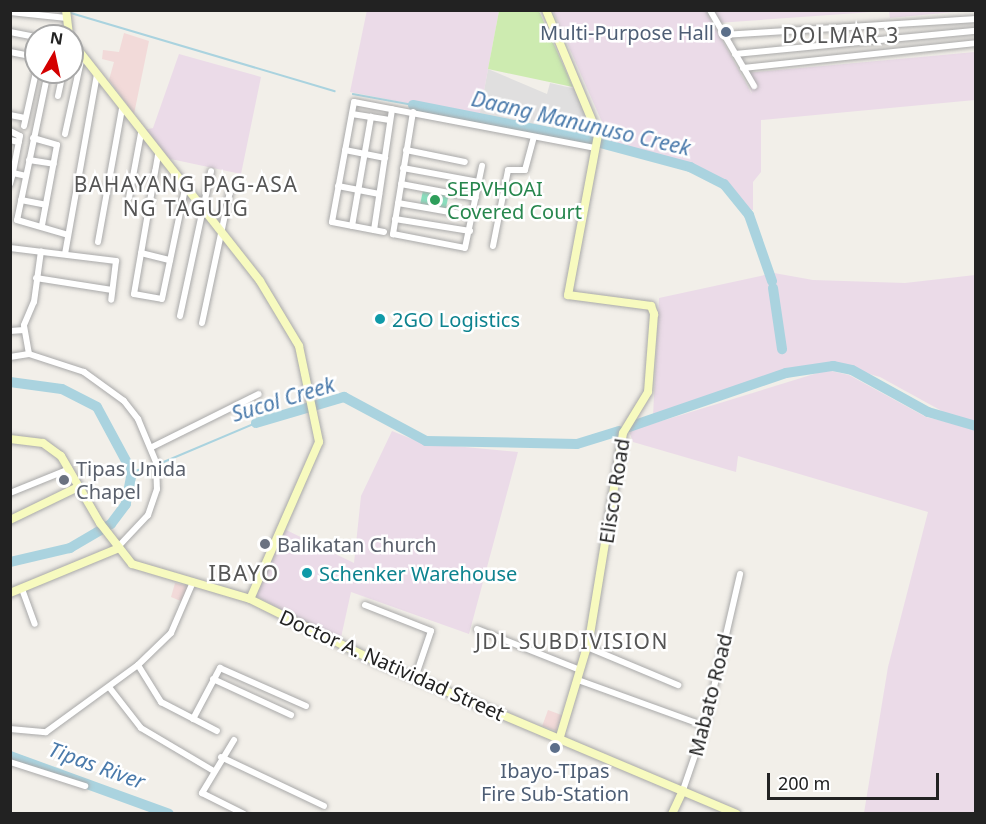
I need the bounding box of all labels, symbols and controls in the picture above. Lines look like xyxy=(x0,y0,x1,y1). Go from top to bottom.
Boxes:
place label: Multi-Purpose Hall xyxy=(540,20,714,44)
district label: DOLMAR 3 xyxy=(782,22,900,48)
north arrow xyxy=(24,24,84,84)
marker: Multi-Purpose Hall xyxy=(719,25,733,39)
text: N xyxy=(48,26,65,50)
water label: Daang Manunuso Creek xyxy=(469,86,693,160)
district label: BAHAYANG PAG-ASA NG TAGUIG xyxy=(74,171,298,221)
place label: SEPVHOAI Covered Court xyxy=(447,176,582,223)
marker: SEPVHOAI Covered Court xyxy=(428,193,442,207)
place label: 2GO Logistics xyxy=(392,307,520,331)
marker: 2GO Logistics xyxy=(373,312,387,326)
water label: Sucol Creek xyxy=(228,371,338,427)
street label: Elisco Road xyxy=(594,437,634,545)
place label: Tipas Unida Chapel xyxy=(76,456,186,503)
marker: Tipas Unida Chapel xyxy=(57,473,71,487)
place label: Balikatan Church xyxy=(277,532,437,556)
marker: Balikatan Church xyxy=(258,537,272,551)
district label: IBAYO xyxy=(208,560,280,586)
place label: Schenker Warehouse xyxy=(319,561,517,585)
marker: Schenker Warehouse xyxy=(300,566,314,580)
street label: Doctor A. Natividad Street xyxy=(276,605,508,725)
district label: JDL SUBDIVISION xyxy=(475,628,669,654)
street label: Mabato Road xyxy=(683,631,737,759)
water label: Tipas River xyxy=(45,736,149,794)
marker: Ibayo-TIpas Fire Sub-Station xyxy=(548,741,562,755)
place label: Ibayo-TIpas Fire Sub-Station xyxy=(481,758,629,805)
scale bar xyxy=(770,761,942,799)
text: 200 m xyxy=(778,771,830,795)

